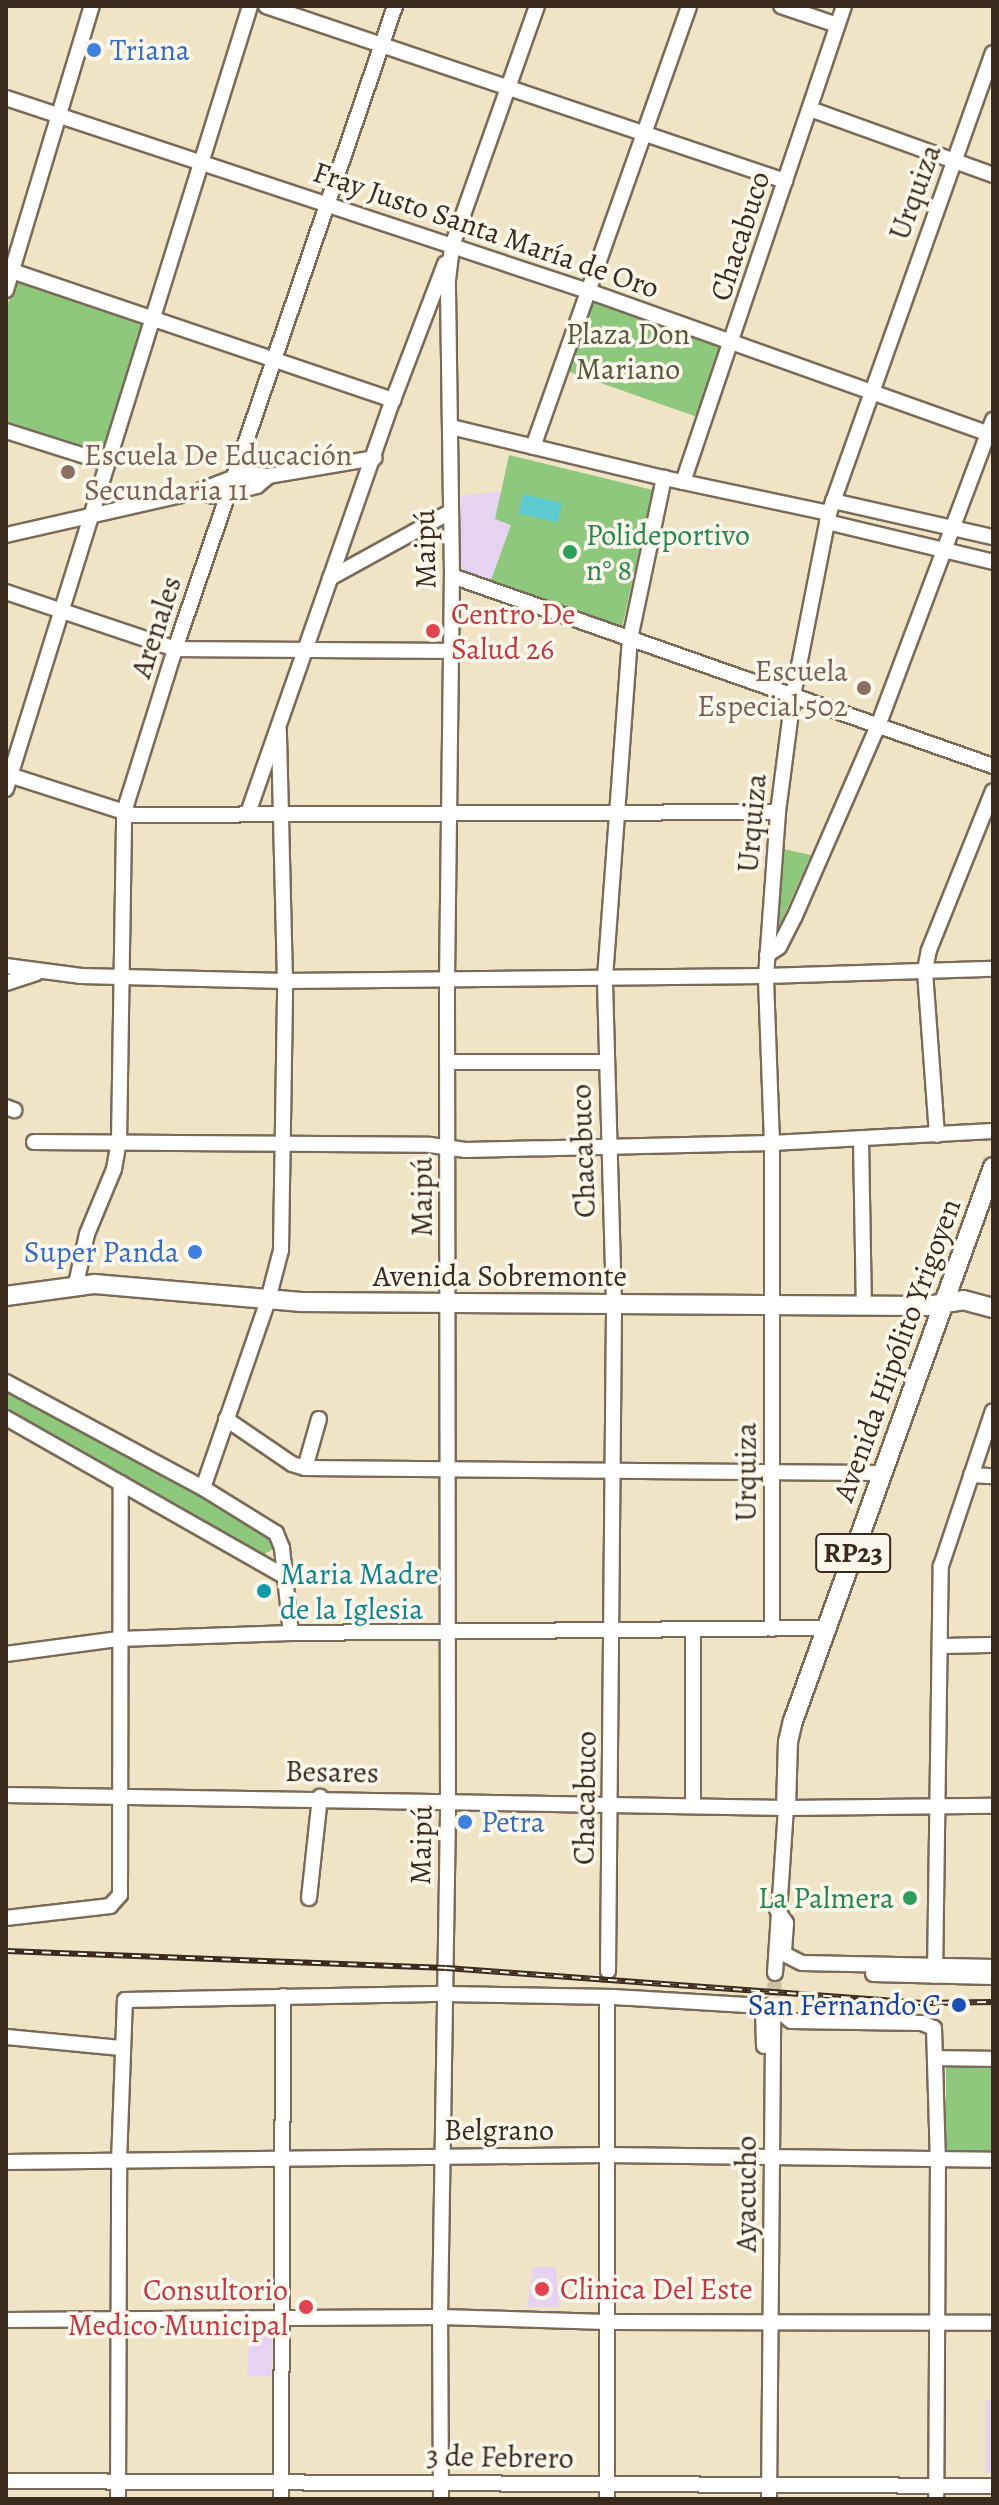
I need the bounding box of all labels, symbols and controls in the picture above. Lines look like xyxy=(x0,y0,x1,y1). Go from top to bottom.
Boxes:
place label: Triana xyxy=(110,32,190,68)
marker: Triana xyxy=(85,41,103,59)
street label: Urquiza xyxy=(881,139,949,245)
street label: Fray Justo Santa María de Oro xyxy=(308,154,664,306)
street label: Chacabuco xyxy=(702,167,778,305)
park label: Plaza Don Mariano xyxy=(566,316,690,386)
place label: Escuela De Educación Secundaria 11 xyxy=(84,437,352,508)
marker: Escuela De Educación Secundaria 11 xyxy=(59,463,77,481)
street label: Maipú xyxy=(406,509,444,589)
place label: Polideportivo n° 8 xyxy=(586,517,750,588)
marker: Polideportivo n° 8 xyxy=(561,543,579,561)
street label: Arenales xyxy=(123,572,189,682)
place label: Centro De Salud 26 xyxy=(451,596,576,666)
marker: Centro De Salud 26 xyxy=(422,620,444,642)
place label: Escuela Especial 502 xyxy=(697,653,848,724)
marker: Escuela Especial 502 xyxy=(855,679,873,697)
street label: Urquiza xyxy=(730,772,774,874)
street label: Chacabuco xyxy=(563,1083,603,1219)
street label: Maipú xyxy=(404,1157,440,1237)
street label: Avenida Hipólito Yrigoyen xyxy=(825,1194,969,1506)
place label: Super Panda xyxy=(24,1234,179,1270)
marker: Super Panda xyxy=(186,1243,204,1261)
street label: Avenida Sobremonte xyxy=(373,1258,627,1294)
street label: Urquiza xyxy=(728,1423,764,1521)
road number: RP23 xyxy=(815,1529,891,1577)
place label: Maria Madre de la Iglesia xyxy=(280,1556,439,1626)
marker: Maria Madre de la Iglesia xyxy=(255,1582,273,1600)
street label: Chacabuco xyxy=(566,1731,604,1865)
street label: Besares xyxy=(285,1753,379,1791)
place label: Petra xyxy=(481,1804,545,1840)
street label: Maipú xyxy=(402,1805,440,1885)
marker: Petra xyxy=(456,1813,474,1831)
place label: La Palmera xyxy=(758,1880,894,1916)
marker: La Palmera xyxy=(901,1889,919,1907)
place label: San Fernando C xyxy=(748,1987,941,2023)
marker: San Fernando C xyxy=(948,1994,970,2016)
street label: Belgrano xyxy=(444,2112,554,2148)
street label: Ayacucho xyxy=(728,2136,764,2252)
place label: Clinica Del Este xyxy=(560,2271,753,2307)
place label: Consultorio Medico Municipal xyxy=(68,2272,288,2342)
marker: Clinica Del Este xyxy=(531,2278,553,2300)
marker: Consultorio Medico Municipal xyxy=(295,2296,317,2318)
street label: 3 de Febrero xyxy=(426,2438,574,2476)

